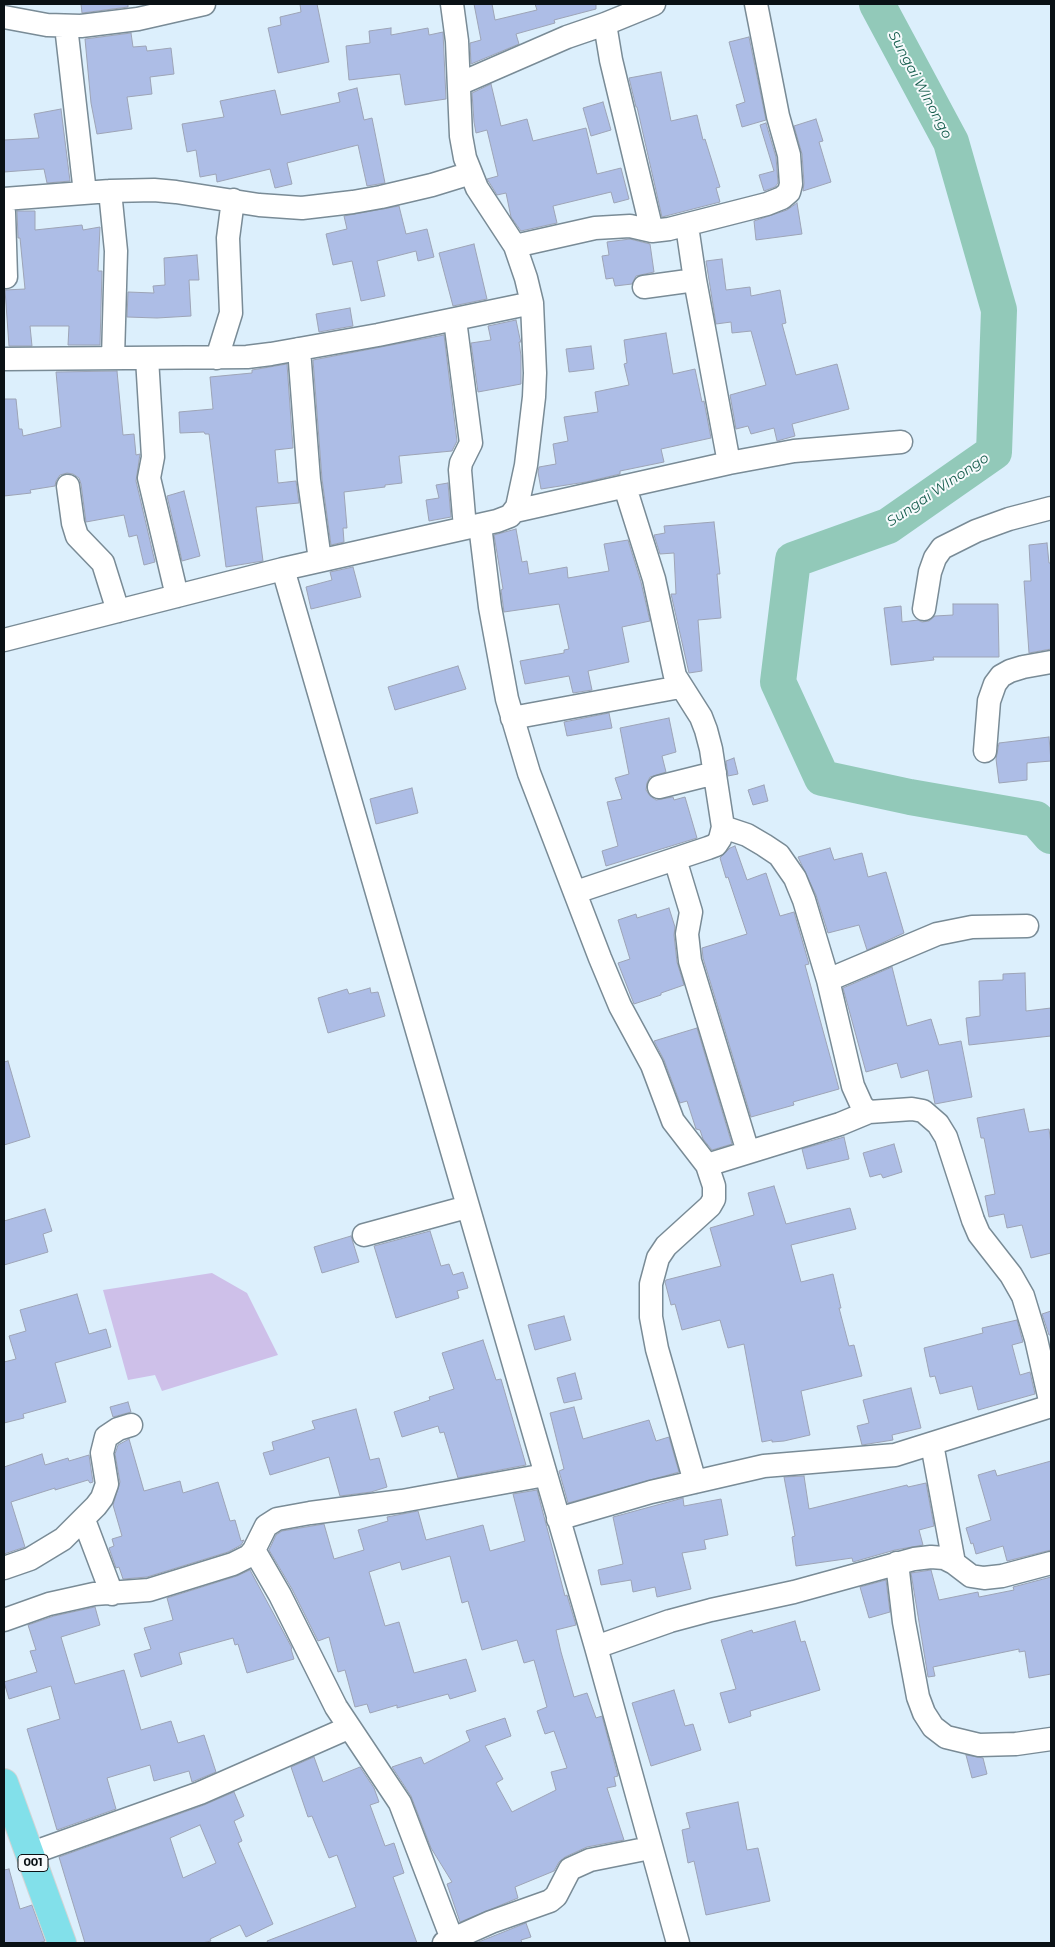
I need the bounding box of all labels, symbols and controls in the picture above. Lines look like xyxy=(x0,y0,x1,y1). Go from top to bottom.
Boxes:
water label: Sungai WInongo xyxy=(885,28,955,142)
water label: Sungai WInongo xyxy=(884,450,992,530)
road number: 001 xyxy=(18,1855,48,1872)

